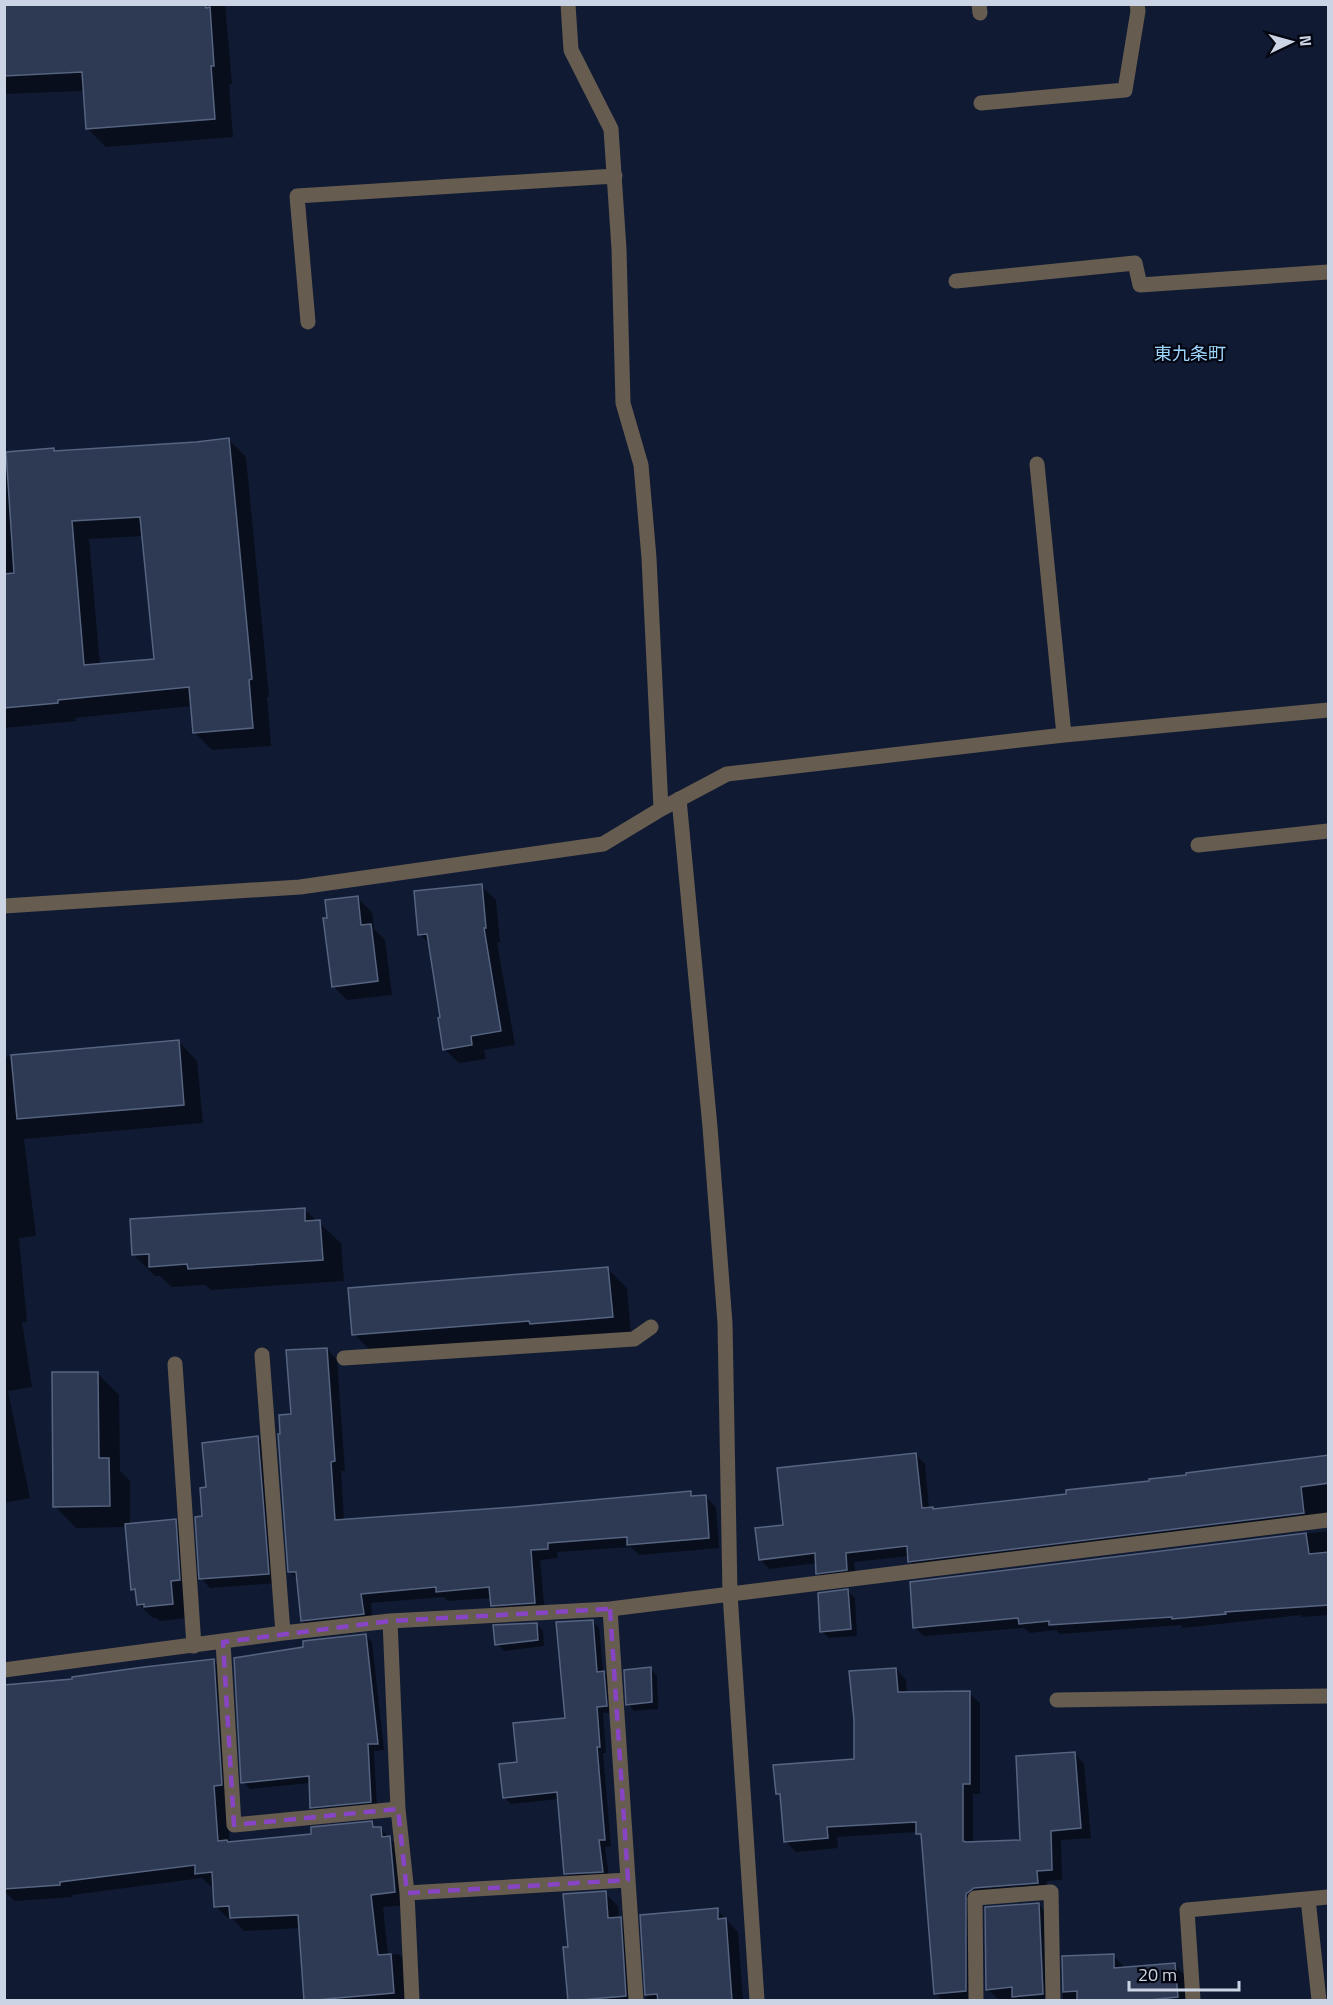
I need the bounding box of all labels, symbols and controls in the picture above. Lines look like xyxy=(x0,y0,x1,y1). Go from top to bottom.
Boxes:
north arrow xyxy=(1261,12,1321,72)
text: N xyxy=(1294,34,1318,47)
district label: 東九条町 xyxy=(1154,340,1226,367)
scale bar xyxy=(1129,1954,1238,1992)
text: 20 m xyxy=(1138,1961,1177,1988)

